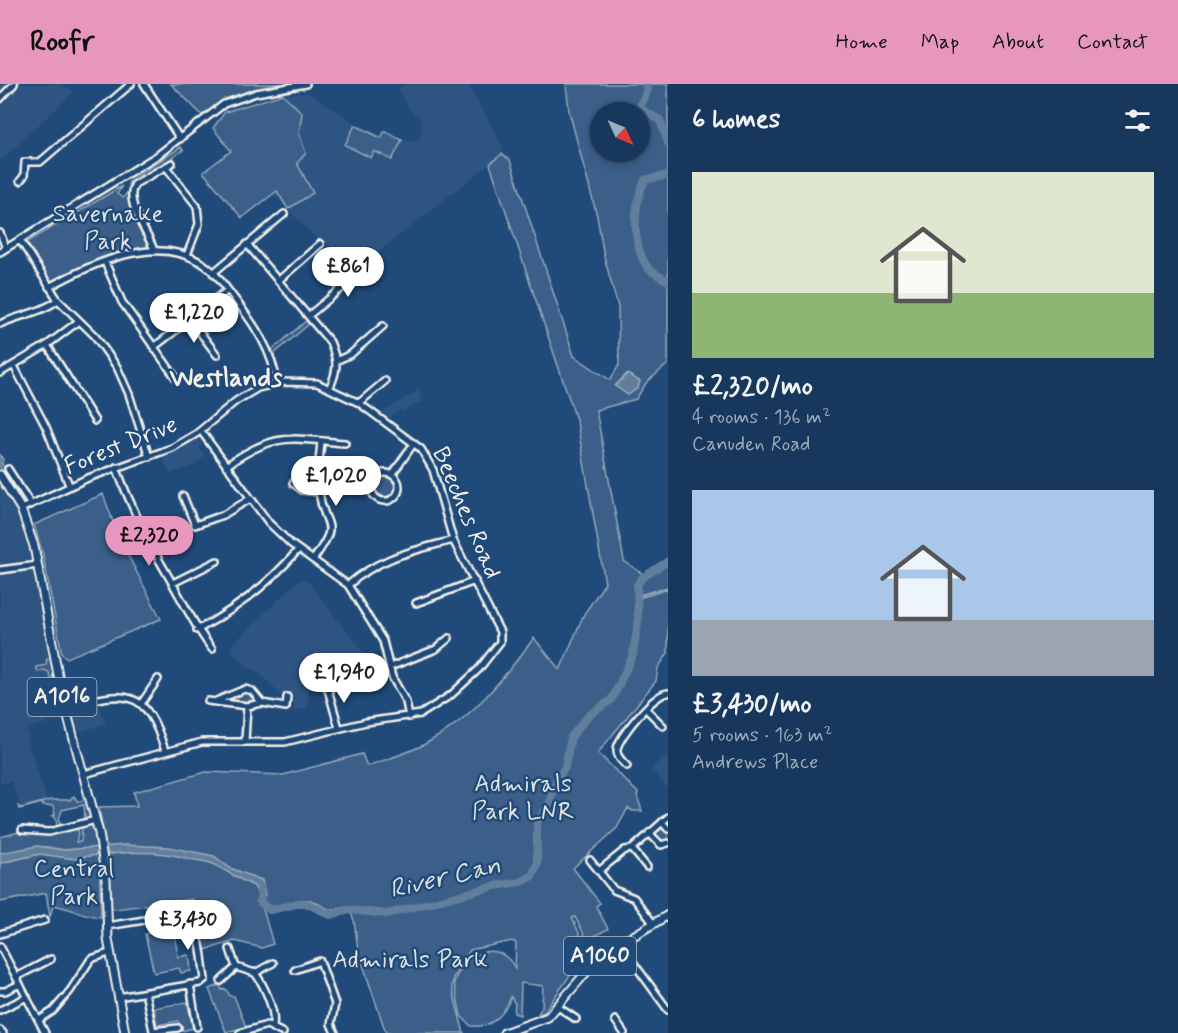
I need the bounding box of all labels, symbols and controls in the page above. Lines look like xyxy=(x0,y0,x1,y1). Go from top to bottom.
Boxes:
text: Roofr xyxy=(30,24,94,61)
text: Home xyxy=(836,28,888,56)
text: Map xyxy=(921,28,959,56)
text: About xyxy=(992,28,1044,56)
text: Contact xyxy=(1077,28,1148,56)
north arrow xyxy=(590,102,650,162)
map controls xyxy=(590,102,650,162)
text: 6 homes xyxy=(692,103,780,137)
icon: filters xyxy=(1121,104,1154,137)
park label: Savernake Park xyxy=(53,199,163,258)
icon: home xyxy=(869,211,977,319)
pin: £861 xyxy=(312,247,384,298)
text: £861 xyxy=(326,253,370,280)
pin: £1,220 xyxy=(145,293,243,344)
text: £1,220 xyxy=(164,299,224,326)
district label: Westlands xyxy=(169,362,283,396)
text: £2,320/mo xyxy=(692,370,813,404)
text: 4 rooms · 136 m² xyxy=(692,404,831,431)
street label: Forest Drive xyxy=(60,409,182,483)
text: Canuden Road xyxy=(692,431,810,458)
street label: Beeches Road xyxy=(424,442,508,584)
pin: £1,020 xyxy=(287,456,385,507)
text: £1,020 xyxy=(305,462,367,489)
pin: £2,320 xyxy=(100,516,198,567)
text: £2,320 xyxy=(119,522,179,549)
icon: home xyxy=(869,529,977,637)
pin: £1,940 xyxy=(295,653,393,704)
text: £1,940 xyxy=(313,659,375,686)
road number: A1016 xyxy=(28,678,97,716)
text: £3,430/mo xyxy=(692,688,812,722)
text: 5 rooms · 163 m² xyxy=(692,722,832,749)
text: Andrews Place xyxy=(692,749,818,776)
park label: Admirals Park LNR xyxy=(472,769,575,828)
water label: River Can xyxy=(386,849,504,907)
park label: Central Park xyxy=(34,854,114,913)
pin: £3,430 xyxy=(139,900,237,951)
text: £3,430 xyxy=(159,906,217,933)
road number: A1060 xyxy=(564,937,636,975)
park label: Admirals Park xyxy=(332,945,488,976)

